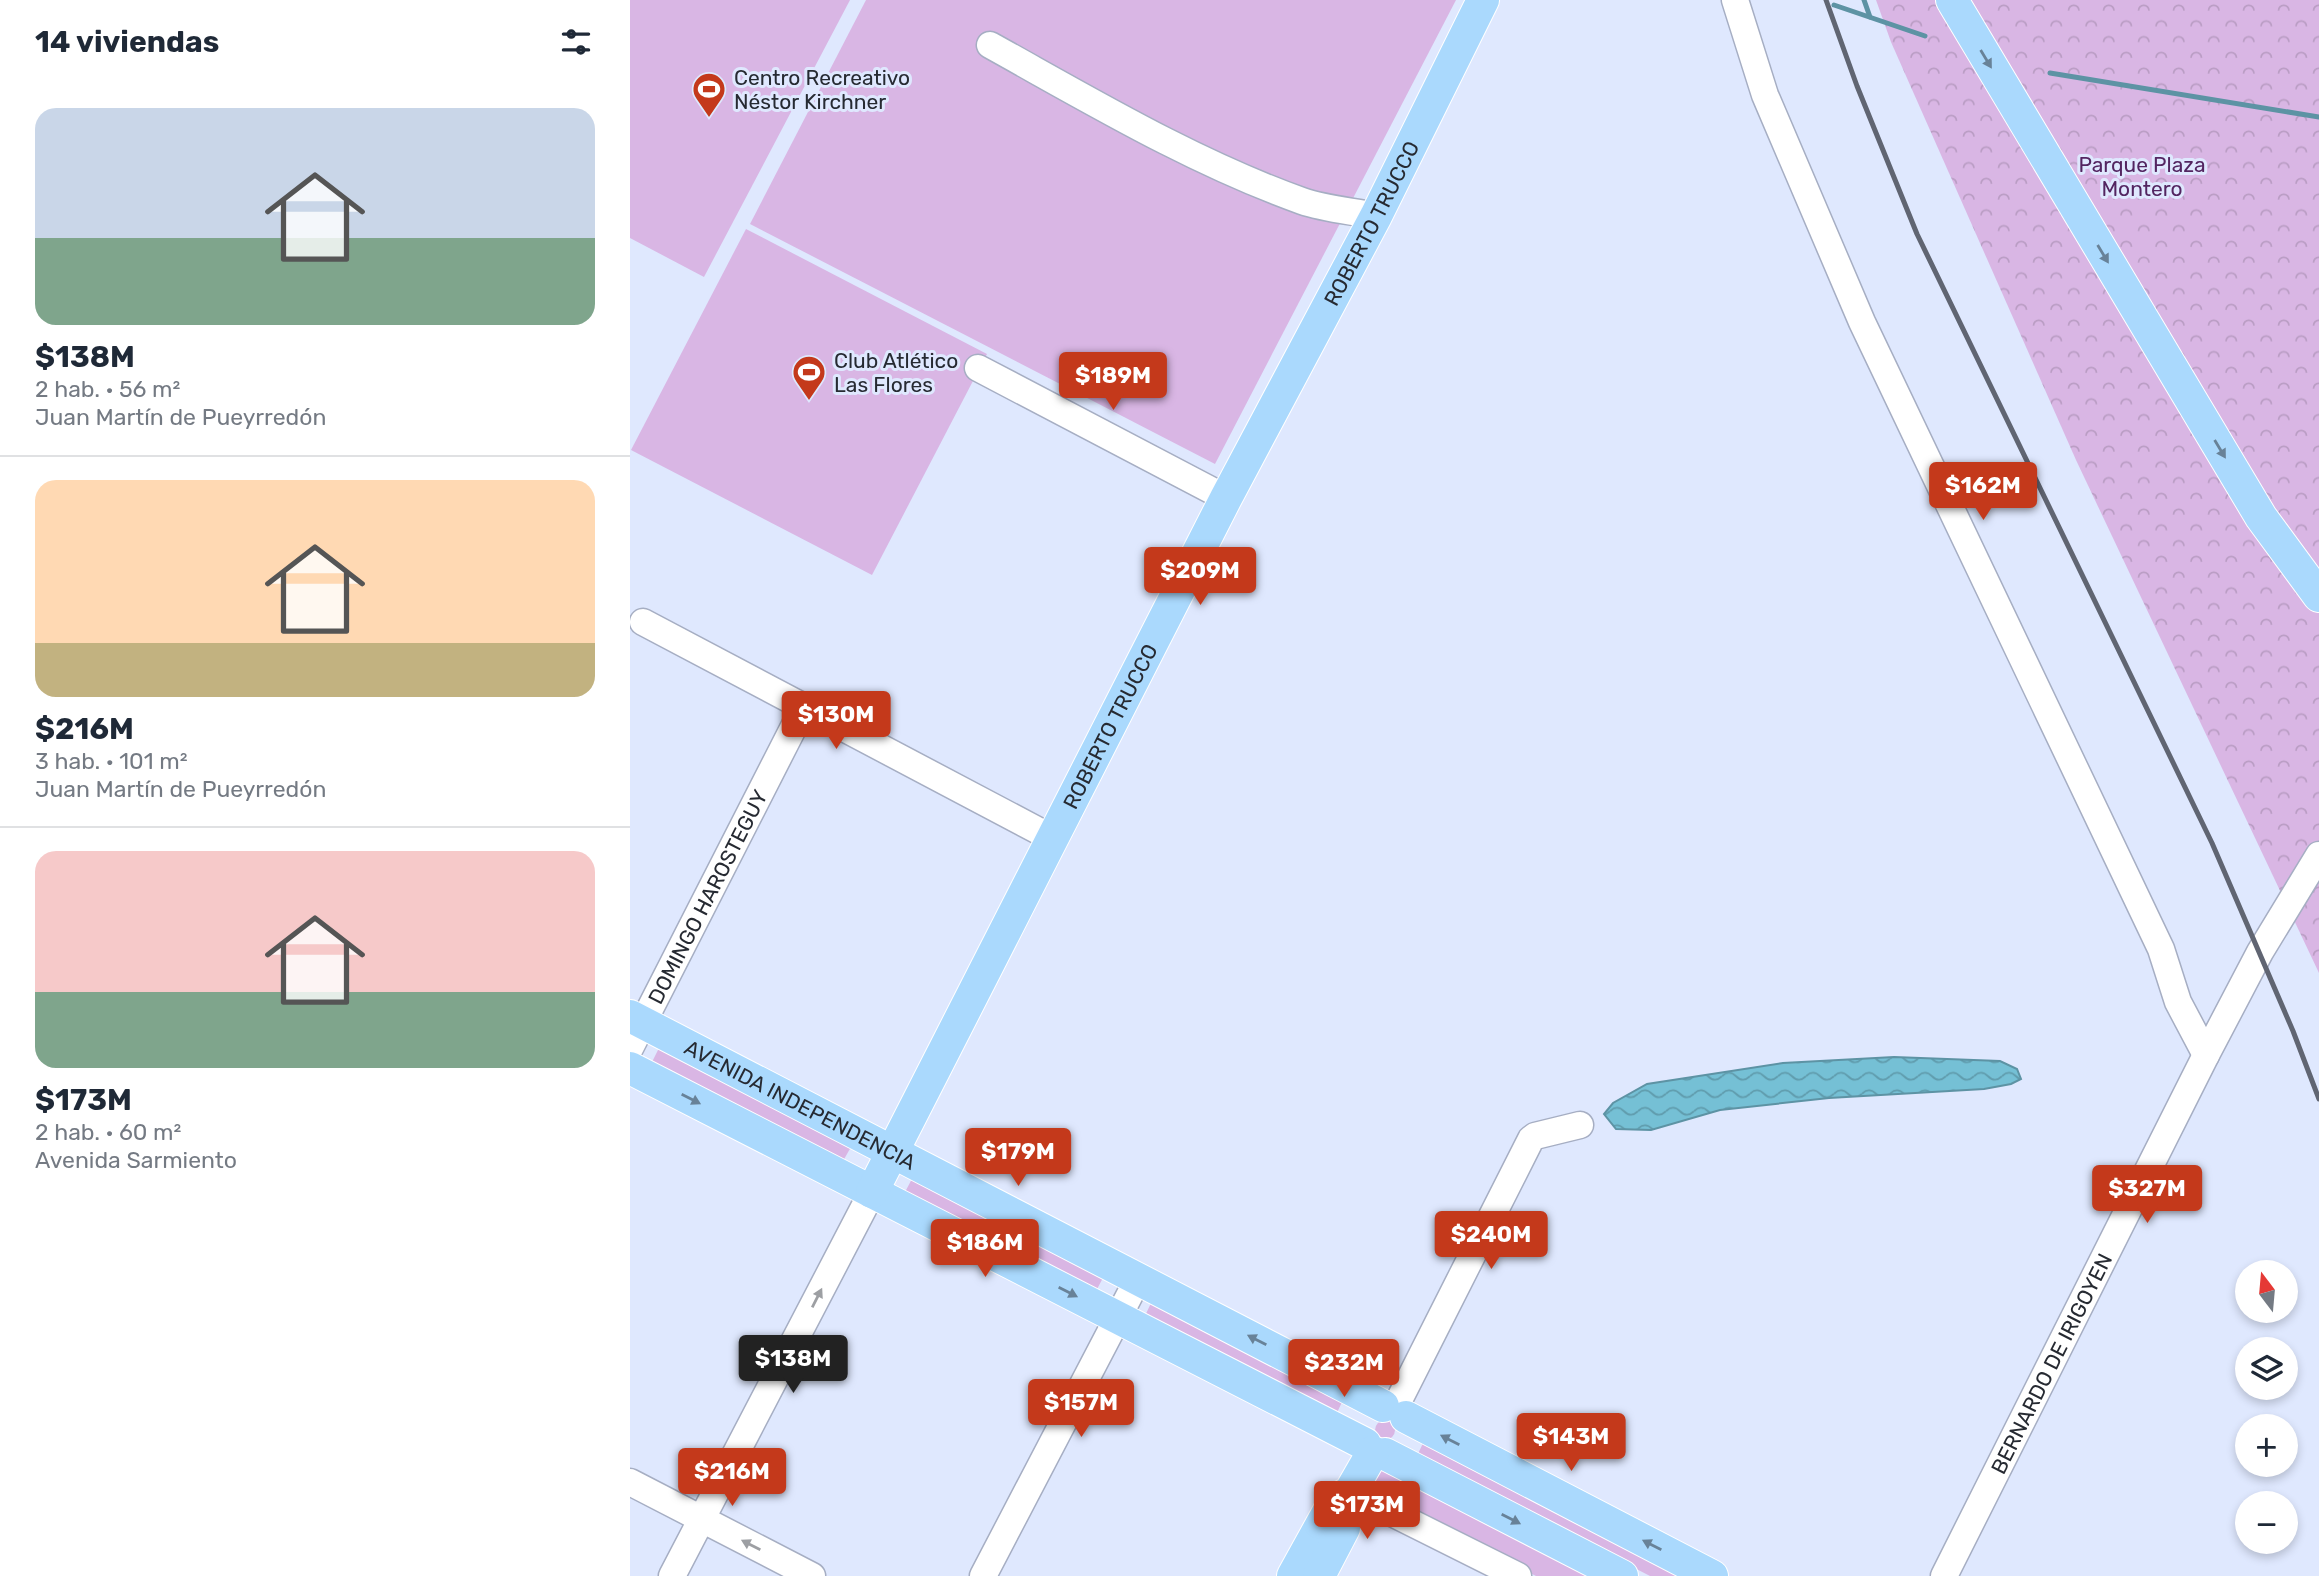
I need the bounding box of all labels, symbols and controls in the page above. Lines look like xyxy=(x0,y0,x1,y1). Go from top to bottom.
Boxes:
icon: filters xyxy=(557,23,595,61)
text: 14 viviendas xyxy=(35,24,219,60)
one-way arrow xyxy=(1979,50,1992,69)
place label: Centro Recreativo Néstor Kirchner xyxy=(734,65,910,114)
sports icon: Centro Recreativo Néstor Kirchner xyxy=(690,70,728,119)
street label: ROBERTO TRUCCO xyxy=(1318,137,1424,310)
park label: Parque Plaza Montero xyxy=(2078,152,2206,201)
icon: home xyxy=(252,154,378,280)
one-way arrow xyxy=(2097,244,2109,263)
text: $138M xyxy=(35,339,135,375)
place label: Club Atlético Las Flores xyxy=(834,348,958,397)
pin: $189M xyxy=(1064,352,1162,412)
sports icon: Club Atlético Las Flores xyxy=(790,353,828,402)
text: $189M xyxy=(1075,361,1151,389)
text: 2 hab. · 56 m² xyxy=(35,375,180,403)
text: Juan Martín de Pueyrredón xyxy=(35,403,326,431)
one-way arrow xyxy=(2214,439,2227,458)
pin: $162M xyxy=(1934,462,2032,522)
text: $162M xyxy=(1945,471,2021,499)
icon: home xyxy=(252,526,378,652)
pin: $209M xyxy=(1151,548,1249,607)
text: $209M xyxy=(1160,556,1240,584)
street label: ROBERTO TRUCCO xyxy=(1057,639,1162,813)
pin: $130M xyxy=(787,692,885,751)
text: $130M xyxy=(798,700,874,728)
text: $216M xyxy=(35,711,134,747)
text: 3 hab. · 101 m² xyxy=(35,747,188,775)
text: Juan Martín de Pueyrredón xyxy=(35,775,326,803)
street label: DOMINGO HAROSTEGUY xyxy=(642,785,772,1008)
icon: home xyxy=(252,897,378,1023)
street label: AVENIDA INDEPENDENCIA xyxy=(681,1034,920,1174)
text: $173M xyxy=(35,1082,132,1118)
one-way arrow xyxy=(681,1093,701,1104)
text: 2 hab. · 60 m² xyxy=(35,1118,181,1146)
pin: $179M xyxy=(969,1128,1067,1188)
text: $179M xyxy=(981,1137,1055,1165)
text: Avenida Sarmiento xyxy=(35,1146,237,1174)
pin: $327M xyxy=(2098,1166,2196,1225)
text: $327M xyxy=(2108,1174,2186,1202)
pin: $240M xyxy=(1442,1212,1540,1271)
pin: $186M xyxy=(936,1220,1034,1279)
text: $240M xyxy=(1451,1220,1531,1248)
text: $186M xyxy=(947,1228,1023,1256)
street label: BERNARDO DE IRIGOYEN xyxy=(1985,1249,2117,1478)
north arrow xyxy=(2235,1260,2298,1323)
map controls xyxy=(2235,1260,2298,1554)
one-way arrow xyxy=(1058,1286,1078,1297)
one-way arrow xyxy=(811,1288,822,1308)
one-way arrow xyxy=(1247,1335,1267,1346)
pin: $138M xyxy=(744,1336,842,1395)
button: layers xyxy=(2235,1337,2298,1400)
pin: $232M xyxy=(1295,1340,1393,1399)
text: $138M xyxy=(755,1344,831,1372)
text: $232M xyxy=(1304,1348,1384,1376)
pin: $157M xyxy=(1032,1380,1130,1439)
text: $157M xyxy=(1044,1388,1118,1416)
pin: $143M xyxy=(1522,1414,1620,1473)
button: + xyxy=(2235,1414,2298,1477)
text: $143M xyxy=(1533,1422,1609,1450)
one-way arrow xyxy=(1440,1434,1459,1446)
pin: $216M xyxy=(683,1448,781,1508)
text: $216M xyxy=(694,1457,770,1485)
pin: $173M xyxy=(1318,1482,1416,1541)
text: $173M xyxy=(1330,1490,1404,1518)
button: − xyxy=(2235,1491,2298,1554)
one-way arrow xyxy=(1501,1513,1521,1525)
one-way arrow xyxy=(741,1539,761,1550)
one-way arrow xyxy=(1641,1539,1661,1551)

